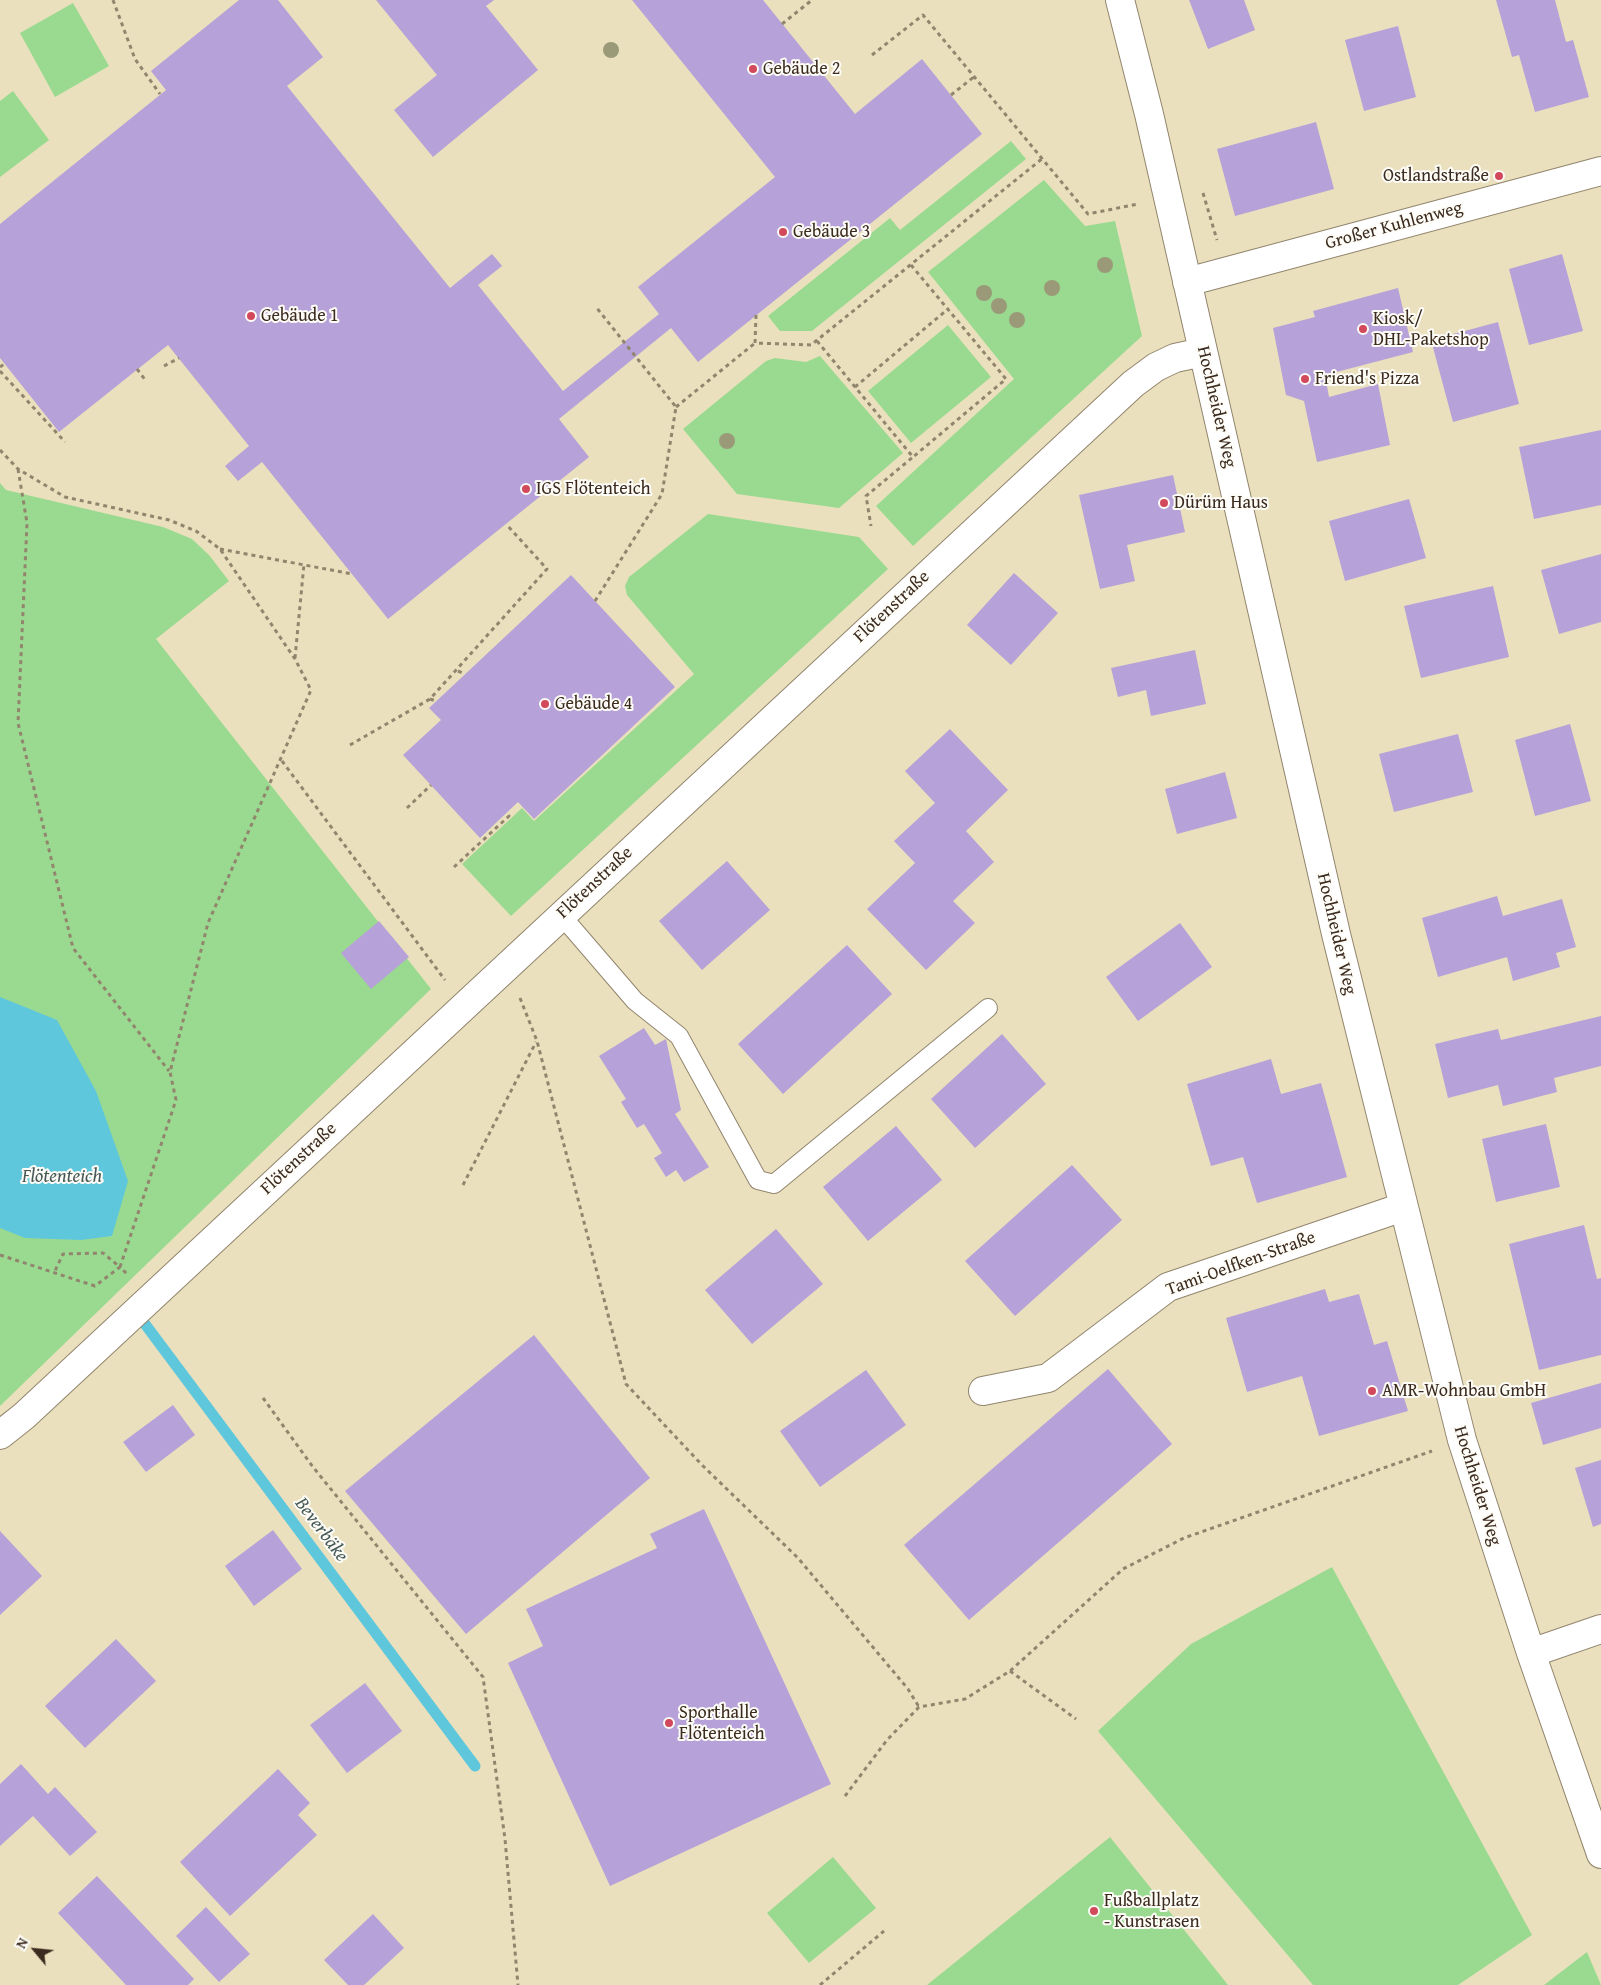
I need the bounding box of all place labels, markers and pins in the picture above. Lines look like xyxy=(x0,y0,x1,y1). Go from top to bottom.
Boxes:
place label: Gebäude 2 xyxy=(763,58,840,80)
marker: Gebäude 2 xyxy=(747,63,759,75)
place label: Ostlandstraße xyxy=(1383,165,1489,187)
marker: Ostlandstraße xyxy=(1493,170,1505,182)
place label: Gebäude 3 xyxy=(793,221,870,243)
marker: Gebäude 3 xyxy=(777,226,789,238)
place label: Gebäude 1 xyxy=(261,305,338,327)
place label: Kiosk/ DHL-Paketshop xyxy=(1373,308,1489,350)
marker: Gebäude 1 xyxy=(245,310,257,322)
marker: Kiosk/ DHL-Paketshop xyxy=(1357,323,1369,335)
place label: Friend's Pizza xyxy=(1315,368,1419,390)
marker: Friend's Pizza xyxy=(1299,373,1311,385)
place label: IGS Flötenteich xyxy=(536,478,650,500)
marker: IGS Flötenteich xyxy=(520,483,532,495)
place label: Dürüm Haus xyxy=(1174,492,1268,514)
marker: Dürüm Haus xyxy=(1158,497,1170,509)
place label: Gebäude 4 xyxy=(555,693,632,715)
marker: Gebäude 4 xyxy=(539,698,551,710)
place label: AMR-Wohnbau GmbH xyxy=(1382,1380,1546,1402)
marker: AMR-Wohnbau GmbH xyxy=(1366,1385,1378,1397)
place label: Sporthalle Flötenteich xyxy=(679,1702,765,1745)
marker: Sporthalle Flötenteich xyxy=(663,1717,675,1729)
place label: Fußballplatz - Kunstrasen xyxy=(1104,1890,1200,1932)
marker: Fußballplatz - Kunstrasen xyxy=(1088,1905,1100,1917)

